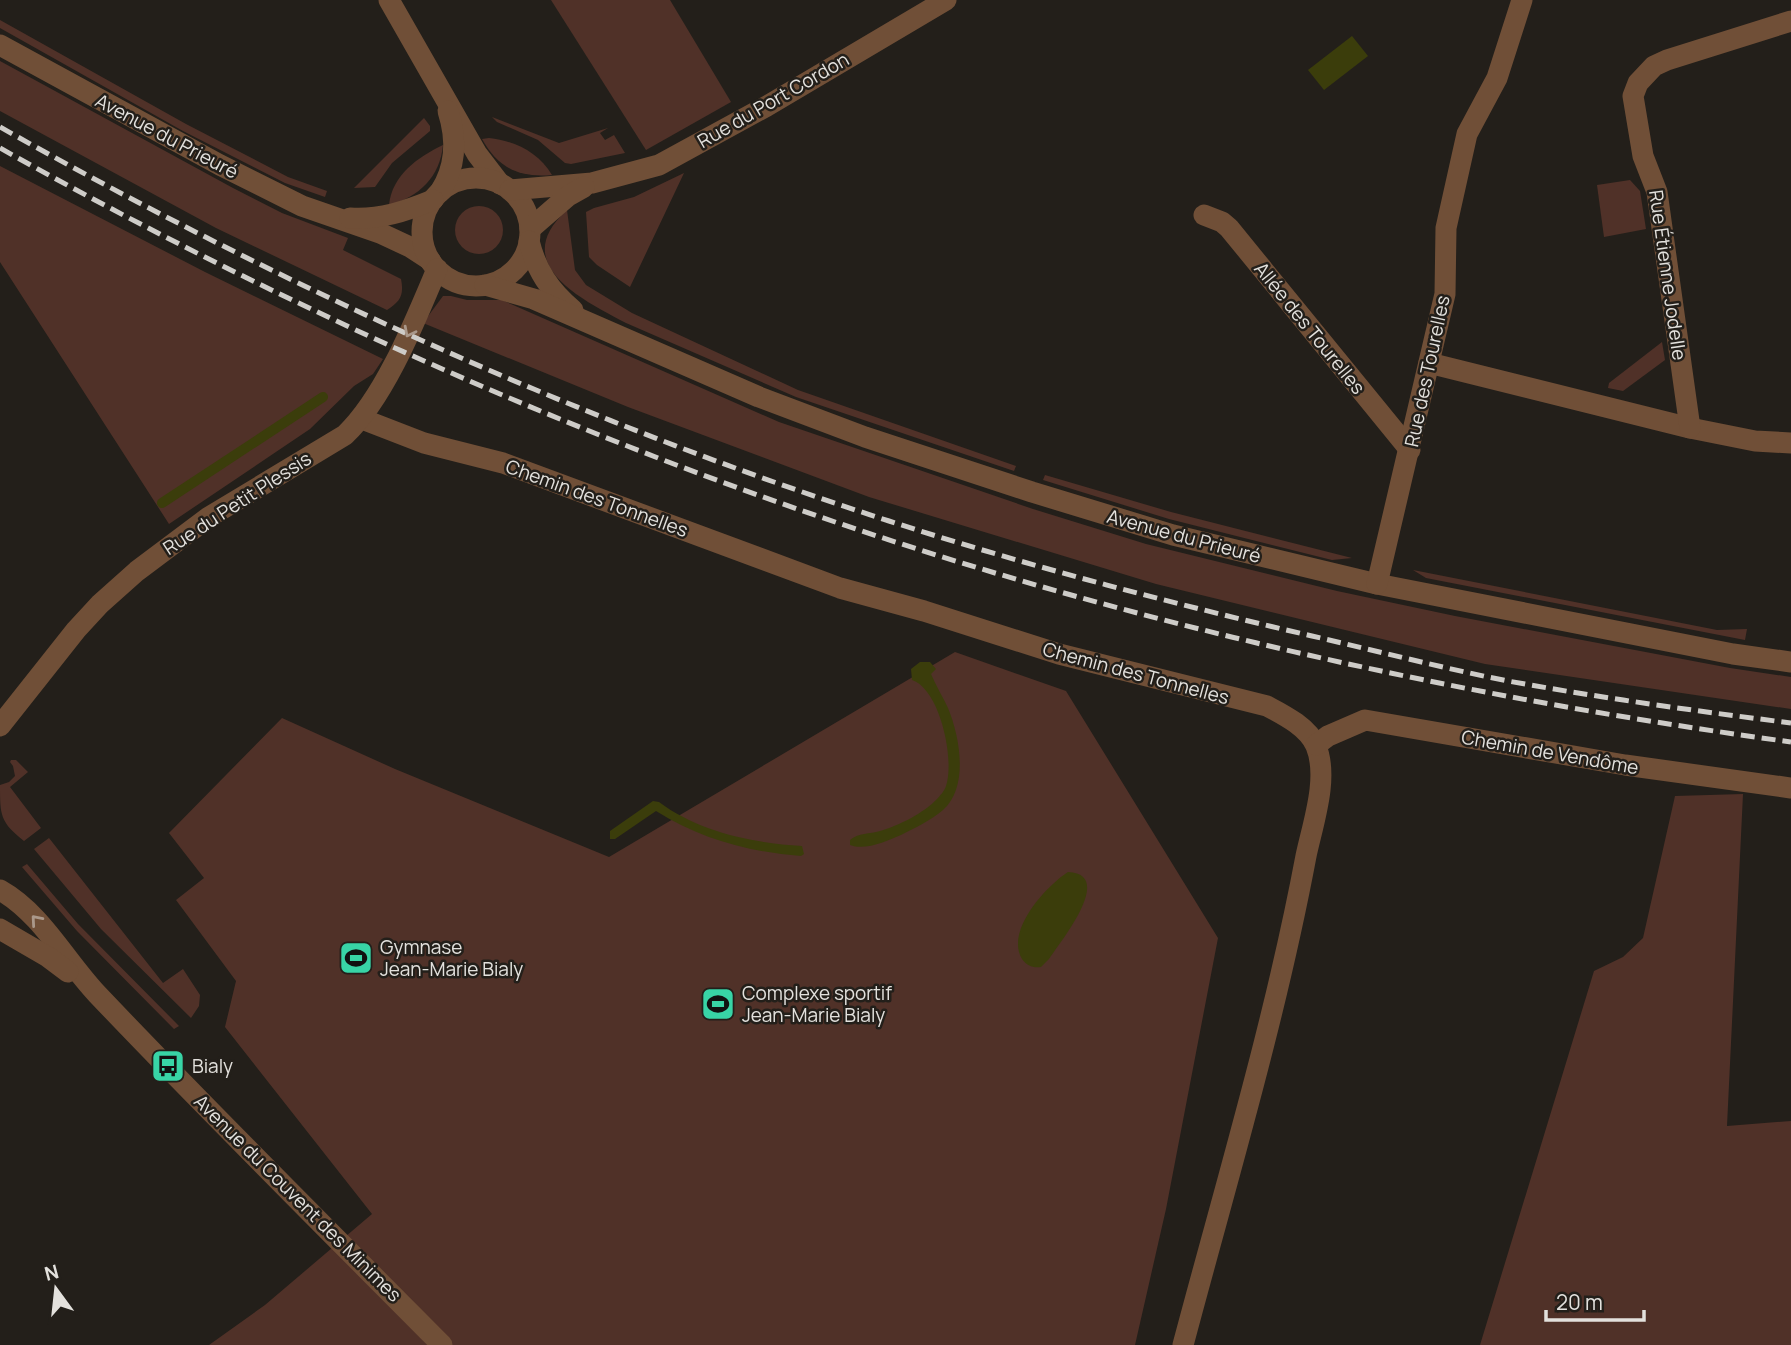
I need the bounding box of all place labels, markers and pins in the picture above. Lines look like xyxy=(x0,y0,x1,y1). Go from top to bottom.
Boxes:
place label: Gymnase Jean-Marie Bialy xyxy=(380,934,523,982)
sports icon: Gymnase Jean-Marie Bialy xyxy=(337,939,375,977)
place label: Complexe sportif Jean-Marie Bialy xyxy=(742,980,892,1028)
sports icon: Complexe sportif Jean-Marie Bialy xyxy=(699,985,737,1023)
bus stop icon: Bialy xyxy=(149,1047,187,1085)
place label: Bialy xyxy=(192,1053,233,1079)

